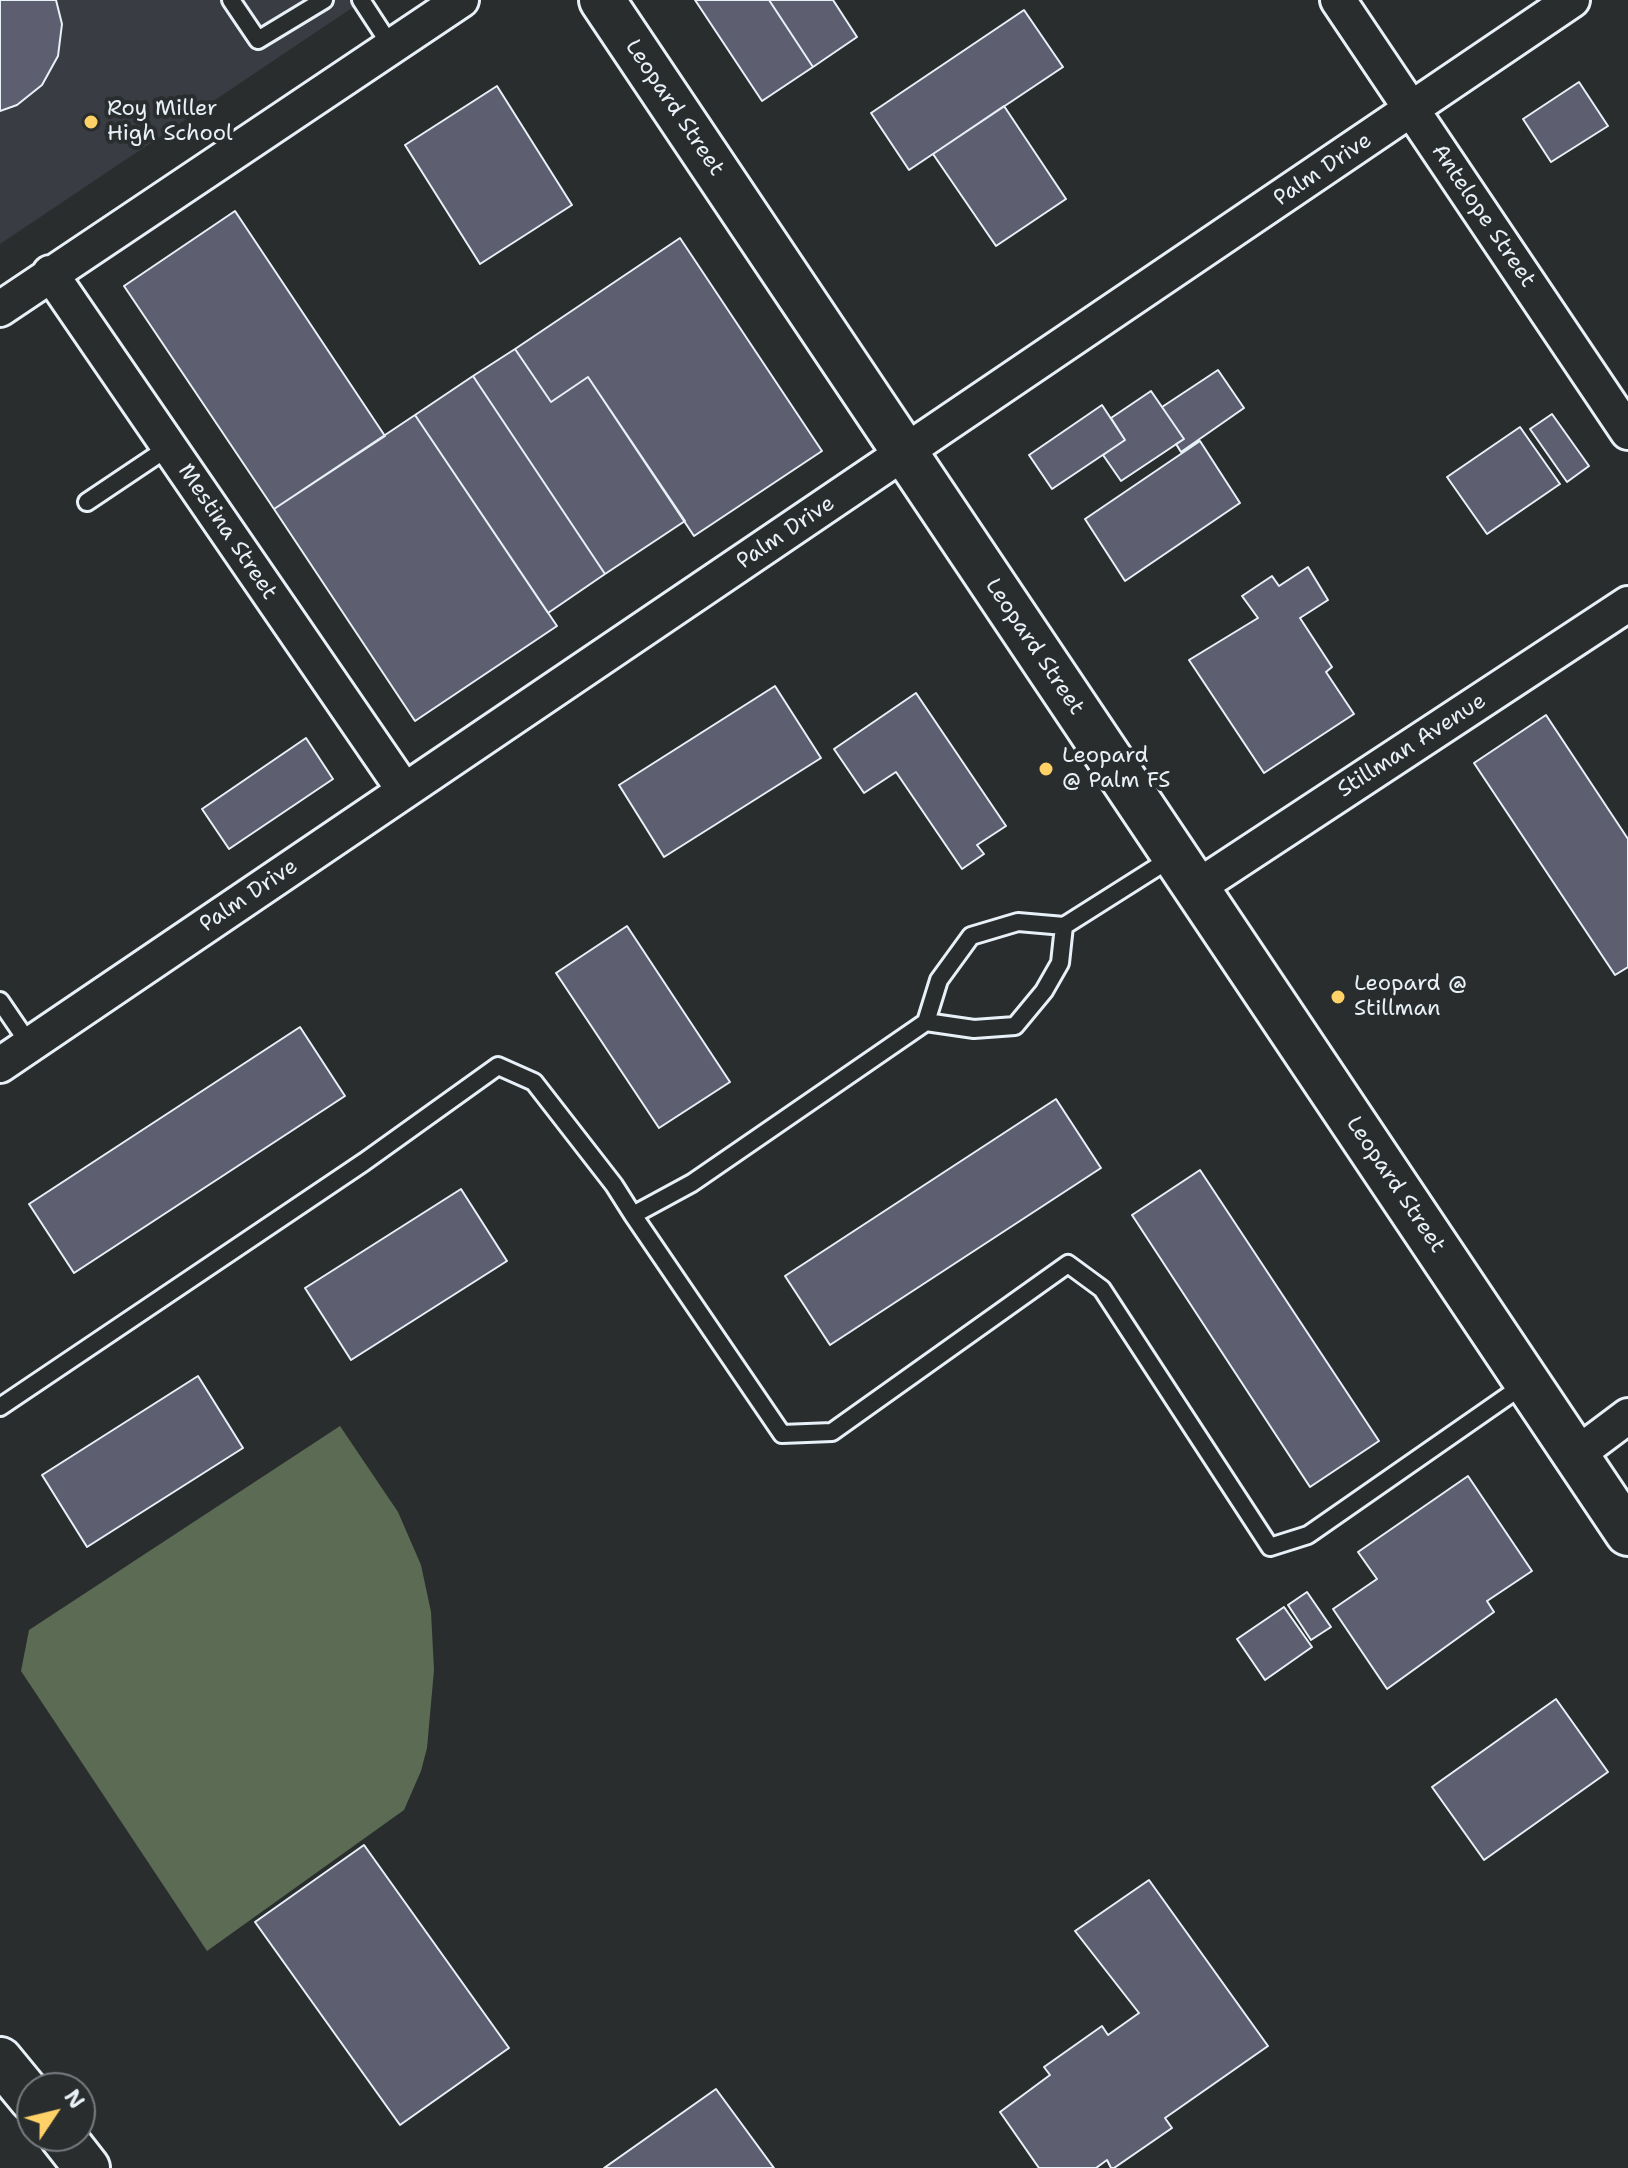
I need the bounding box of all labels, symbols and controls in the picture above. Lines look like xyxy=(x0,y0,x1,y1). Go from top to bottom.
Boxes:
street label: Leopard Street xyxy=(619,35,729,181)
place label: Roy Miller High School xyxy=(107,96,233,148)
marker: Roy Miller High School xyxy=(82,113,100,131)
street label: Palm Drive xyxy=(1269,128,1377,212)
street label: Antelope Street xyxy=(1425,139,1541,293)
street label: Mestina Street xyxy=(172,459,282,605)
street label: Palm Drive xyxy=(732,491,840,575)
street label: Leopard Street xyxy=(979,574,1089,720)
street label: Stillman Avenue xyxy=(1333,688,1491,804)
place label: Leopard @ Palm FS xyxy=(1062,743,1171,794)
marker: Leopard @ Palm FS xyxy=(1037,760,1055,778)
street label: Palm Drive xyxy=(195,854,303,938)
place label: Leopard @ Stillman xyxy=(1354,971,1467,1022)
marker: Leopard @ Stillman xyxy=(1329,988,1347,1006)
street label: Leopard Street xyxy=(1340,1112,1450,1258)
north arrow xyxy=(16,2072,96,2152)
text: N xyxy=(58,2084,91,2115)

